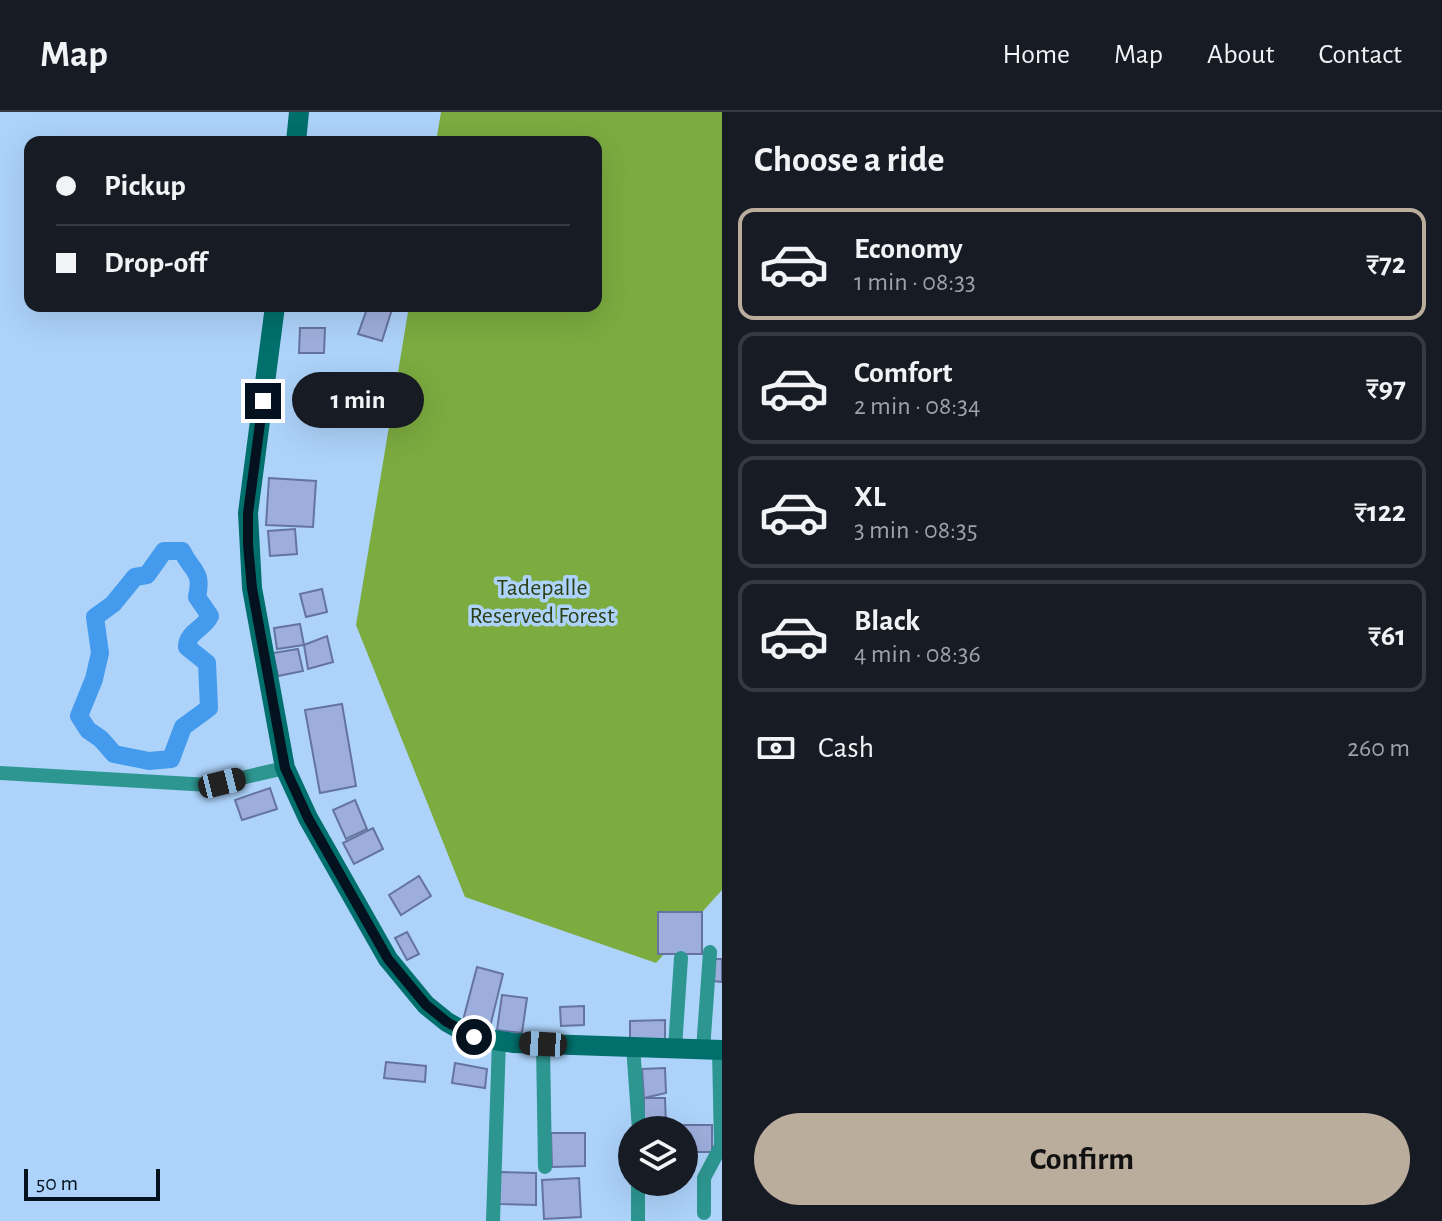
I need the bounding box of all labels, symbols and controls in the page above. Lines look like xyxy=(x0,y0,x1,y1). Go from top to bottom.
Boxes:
text: Map xyxy=(40,36,108,74)
text: Home xyxy=(1003,41,1070,69)
text: Map xyxy=(1114,41,1163,69)
text: About xyxy=(1207,41,1275,69)
text: Contact xyxy=(1319,41,1402,69)
text: Choose a ride xyxy=(754,142,944,178)
text: Pickup xyxy=(104,171,186,201)
icon: car xyxy=(758,228,830,300)
text: Economy xyxy=(854,234,963,264)
text: Drop-off xyxy=(104,248,207,278)
text: ₹72 xyxy=(1366,249,1406,279)
text: 1 min · 08:33 xyxy=(854,269,976,295)
icon: car xyxy=(758,352,830,424)
text: Comfort xyxy=(854,358,953,388)
callout: 1 min xyxy=(291,373,423,429)
text: ₹97 xyxy=(1366,373,1406,403)
route end xyxy=(245,383,281,419)
text: 1 min xyxy=(331,387,385,413)
text: 2 min · 08:34 xyxy=(854,393,980,419)
icon: car xyxy=(758,476,830,548)
text: XL xyxy=(854,482,886,512)
text: ₹122 xyxy=(1354,497,1406,527)
text: 3 min · 08:35 xyxy=(854,517,978,543)
park label: Tadepalle Reserved Forest xyxy=(469,576,615,628)
icon: car xyxy=(758,600,830,672)
text: Black xyxy=(854,606,920,636)
text: ₹61 xyxy=(1368,621,1406,651)
text: 4 min · 08:36 xyxy=(854,641,981,667)
icon: cash xyxy=(754,726,798,770)
text: Cash xyxy=(818,733,874,763)
text: 260 m xyxy=(1347,735,1410,761)
car xyxy=(196,766,248,800)
route start xyxy=(456,1019,492,1055)
car xyxy=(518,1031,568,1057)
button: Confirm xyxy=(754,1113,1410,1205)
map controls xyxy=(618,1116,698,1196)
button: layers xyxy=(618,1116,698,1196)
scale bar xyxy=(24,1165,160,1201)
text: 50 m xyxy=(36,1172,78,1194)

